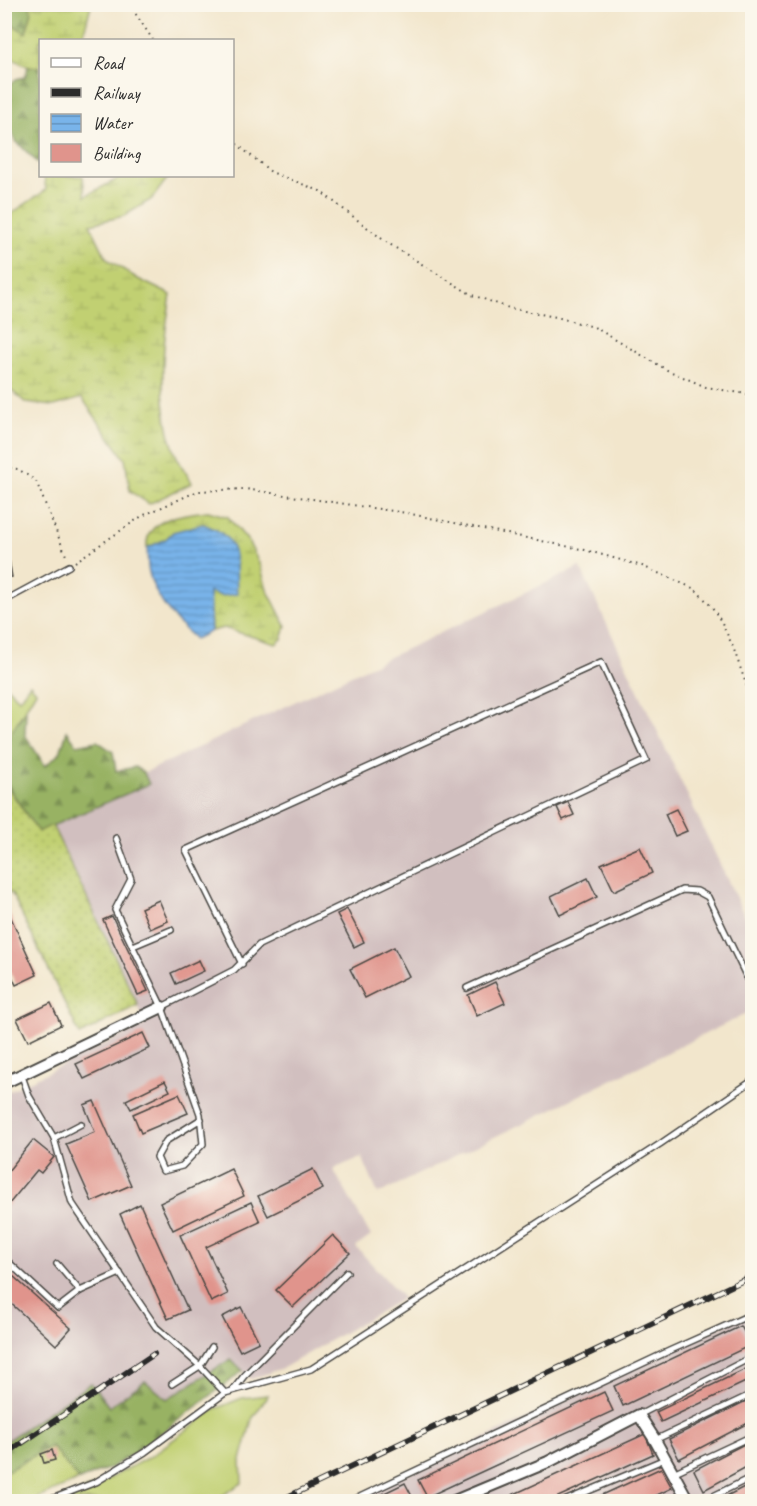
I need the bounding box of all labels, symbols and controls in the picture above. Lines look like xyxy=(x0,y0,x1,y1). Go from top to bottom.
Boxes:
legend xyxy=(39,39,234,177)
text: Road xyxy=(93,52,126,74)
text: Railway xyxy=(93,82,141,104)
text: Water xyxy=(93,112,134,134)
text: Building xyxy=(93,142,142,164)

